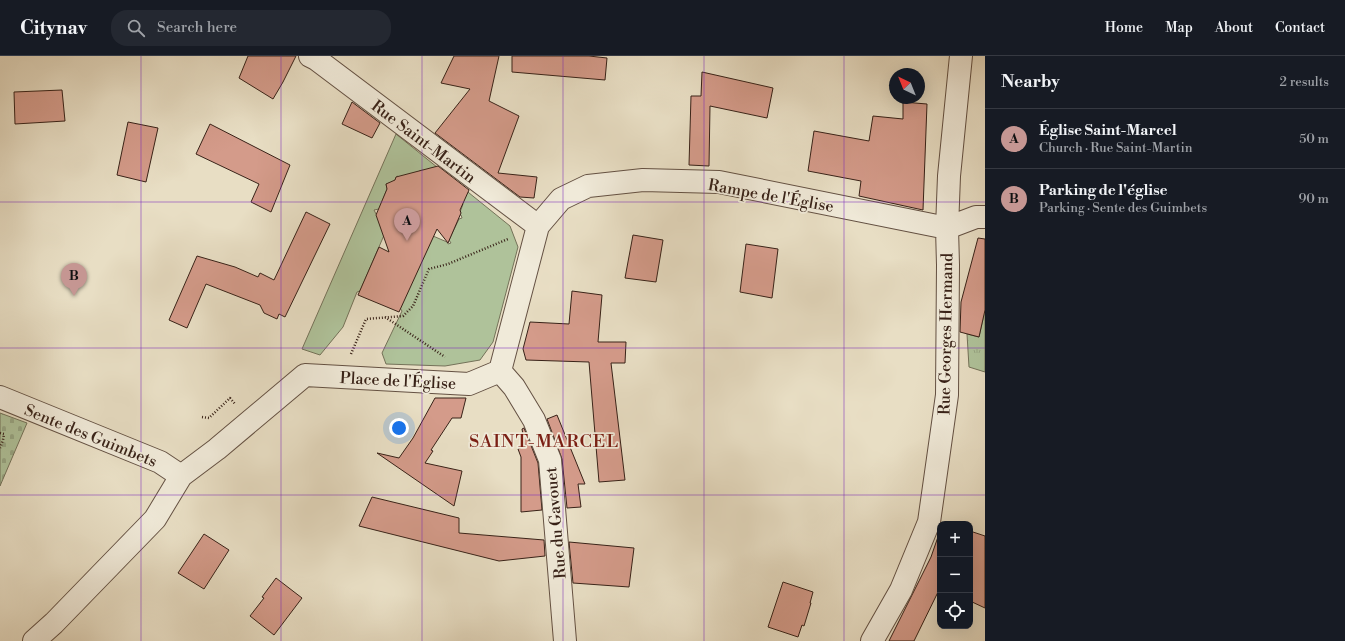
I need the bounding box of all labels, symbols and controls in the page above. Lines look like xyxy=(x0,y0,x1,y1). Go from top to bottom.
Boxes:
search box xyxy=(111,10,391,46)
text: Citynav xyxy=(20,16,87,40)
icon: search xyxy=(125,17,147,39)
text: Search here xyxy=(157,18,237,37)
text: Home xyxy=(1105,19,1143,37)
text: Map xyxy=(1165,19,1193,37)
text: About xyxy=(1215,19,1253,37)
text: Contact xyxy=(1275,19,1325,37)
north arrow xyxy=(889,68,925,104)
text: Nearby xyxy=(1001,71,1060,93)
text: 2 results xyxy=(1280,74,1329,90)
street label: Rue Saint-Martin xyxy=(367,96,480,188)
text: Église Saint-Marcel xyxy=(1039,121,1177,140)
text: A xyxy=(1009,131,1019,147)
text: 50 m xyxy=(1299,131,1329,147)
text: Church · Rue Saint-Martin xyxy=(1039,140,1192,156)
street label: Rampe de l'Église xyxy=(706,173,836,217)
text: Parking de l'église xyxy=(1039,181,1168,200)
text: B xyxy=(1009,191,1019,207)
text: 90 m xyxy=(1298,191,1329,207)
text: Parking · Sente des Guimbets xyxy=(1039,200,1207,216)
pin: A xyxy=(394,208,420,241)
street label: Rue Georges Hermand xyxy=(935,253,957,415)
pin: B xyxy=(61,263,87,296)
street label: Place de l'Église xyxy=(339,366,457,394)
street label: Sente des Guimbets xyxy=(21,400,160,472)
your location xyxy=(389,418,409,438)
district label: SAINT-MARCEL xyxy=(469,430,619,453)
street label: Rue du Gavouet xyxy=(541,466,571,580)
map controls xyxy=(937,521,973,629)
button: + xyxy=(937,521,973,557)
button: − xyxy=(937,557,973,593)
button: locate xyxy=(937,593,973,629)

